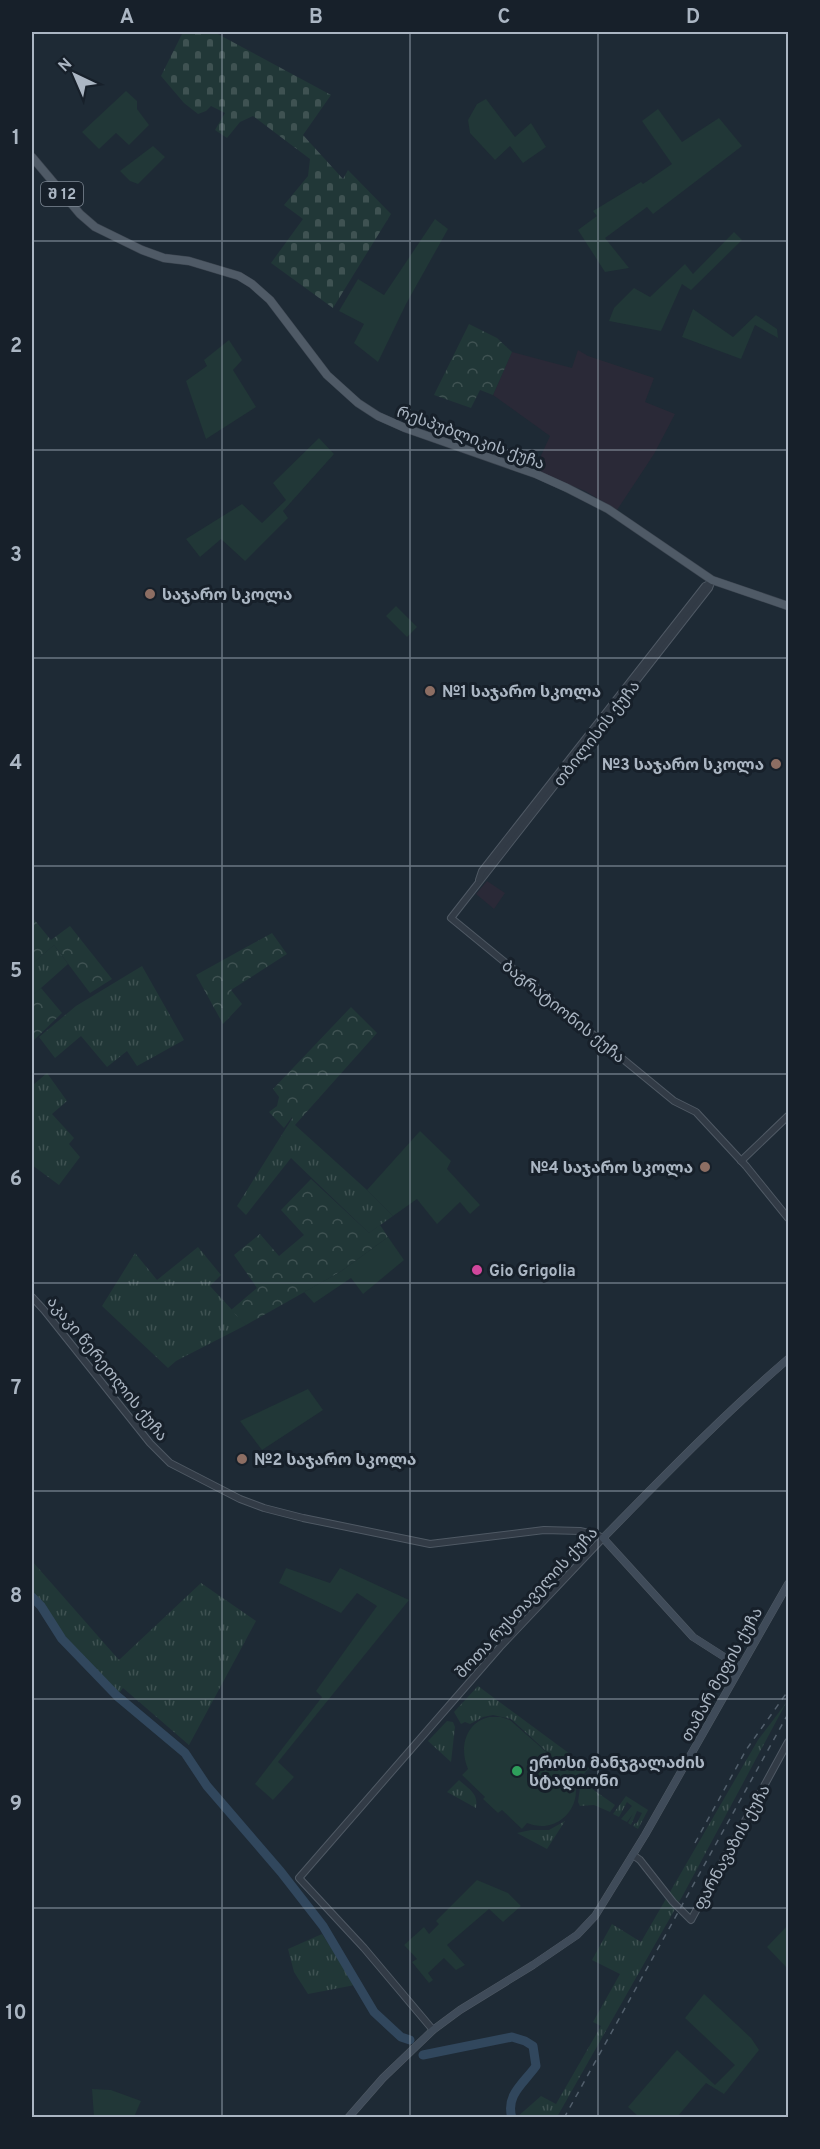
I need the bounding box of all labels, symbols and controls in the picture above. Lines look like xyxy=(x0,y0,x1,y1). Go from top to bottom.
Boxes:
text: A xyxy=(120,5,134,31)
text: B xyxy=(309,5,323,31)
text: C xyxy=(498,5,510,31)
text: D xyxy=(686,5,700,31)
north arrow xyxy=(45,45,105,105)
text: N xyxy=(55,54,77,77)
text: 1 xyxy=(12,126,20,152)
road number: შ 12 xyxy=(41,182,83,206)
text: 2 xyxy=(10,334,22,360)
street label: რესპუბლიკის ქუჩა xyxy=(394,403,547,475)
text: 3 xyxy=(10,543,22,569)
place label: საჯარო სკოლა xyxy=(162,586,292,606)
marker: საჯარო სკოლა xyxy=(143,587,157,601)
street label: თბილისის ქუჩა xyxy=(550,677,645,791)
place label: №1 საჯარო სკოლა xyxy=(442,683,601,703)
marker: №1 საჯარო სკოლა xyxy=(423,684,437,698)
text: 4 xyxy=(10,751,22,777)
place label: №3 საჯარო სკოლა xyxy=(602,756,764,776)
marker: №3 საჯარო სკოლა xyxy=(769,757,783,771)
street label: ბაგრატიონის ქუჩა xyxy=(497,957,628,1068)
text: 5 xyxy=(10,959,22,985)
place label: №4 საჯარო სკოლა xyxy=(530,1159,693,1179)
marker: №4 საჯარო სკოლა xyxy=(698,1160,712,1174)
text: 6 xyxy=(10,1167,22,1193)
place label: Gio Grigolia xyxy=(489,1262,576,1282)
marker: Gio Grigolia xyxy=(470,1263,484,1277)
street label: აკაკი წერეთლის ქუჩა xyxy=(42,1293,171,1446)
text: 7 xyxy=(11,1376,21,1402)
place label: №2 საჯარო სკოლა xyxy=(254,1451,416,1471)
marker: №2 საჯარო სკოლა xyxy=(235,1452,249,1466)
street label: შოთა რუსთაველის ქუჩა xyxy=(452,1524,603,1683)
text: 8 xyxy=(10,1584,22,1610)
street label: თამარ მეფის ქუჩა xyxy=(678,1604,768,1746)
place label: ეროსი მანჯგალაძის სტადიონი xyxy=(529,1754,705,1792)
marker: ეროსი მანჯგალაძის სტადიონი xyxy=(510,1764,524,1778)
street label: ფარნავაზის ქუჩა xyxy=(690,1782,776,1914)
text: 9 xyxy=(10,1792,22,1818)
text: 10 xyxy=(5,2001,27,2027)

